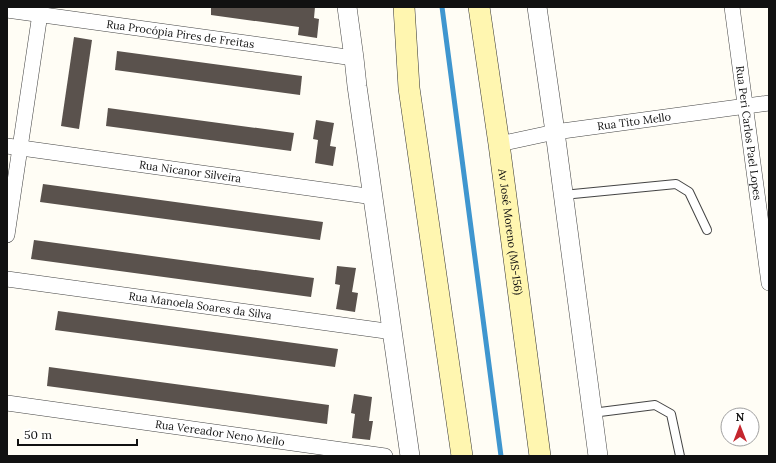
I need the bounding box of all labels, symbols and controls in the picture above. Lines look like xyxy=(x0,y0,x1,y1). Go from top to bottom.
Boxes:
street label: Rua Procópia Pires de Freitas xyxy=(106,17,255,51)
street label: Rua Peri Carlos Pael Lopes xyxy=(733,65,765,201)
street label: Rua Tito Mello xyxy=(596,109,672,133)
street label: Rua Nicanor Silveira xyxy=(138,157,243,186)
street label: Av José Moreno (MS-156) xyxy=(495,167,526,296)
street label: Rua Manoela Soares da Silva xyxy=(128,289,273,322)
north arrow xyxy=(720,407,760,447)
text: N xyxy=(736,410,745,424)
street label: Rua Vereador Neno Mello xyxy=(154,417,286,449)
scale bar xyxy=(18,421,137,447)
text: 50 m xyxy=(24,427,52,442)

